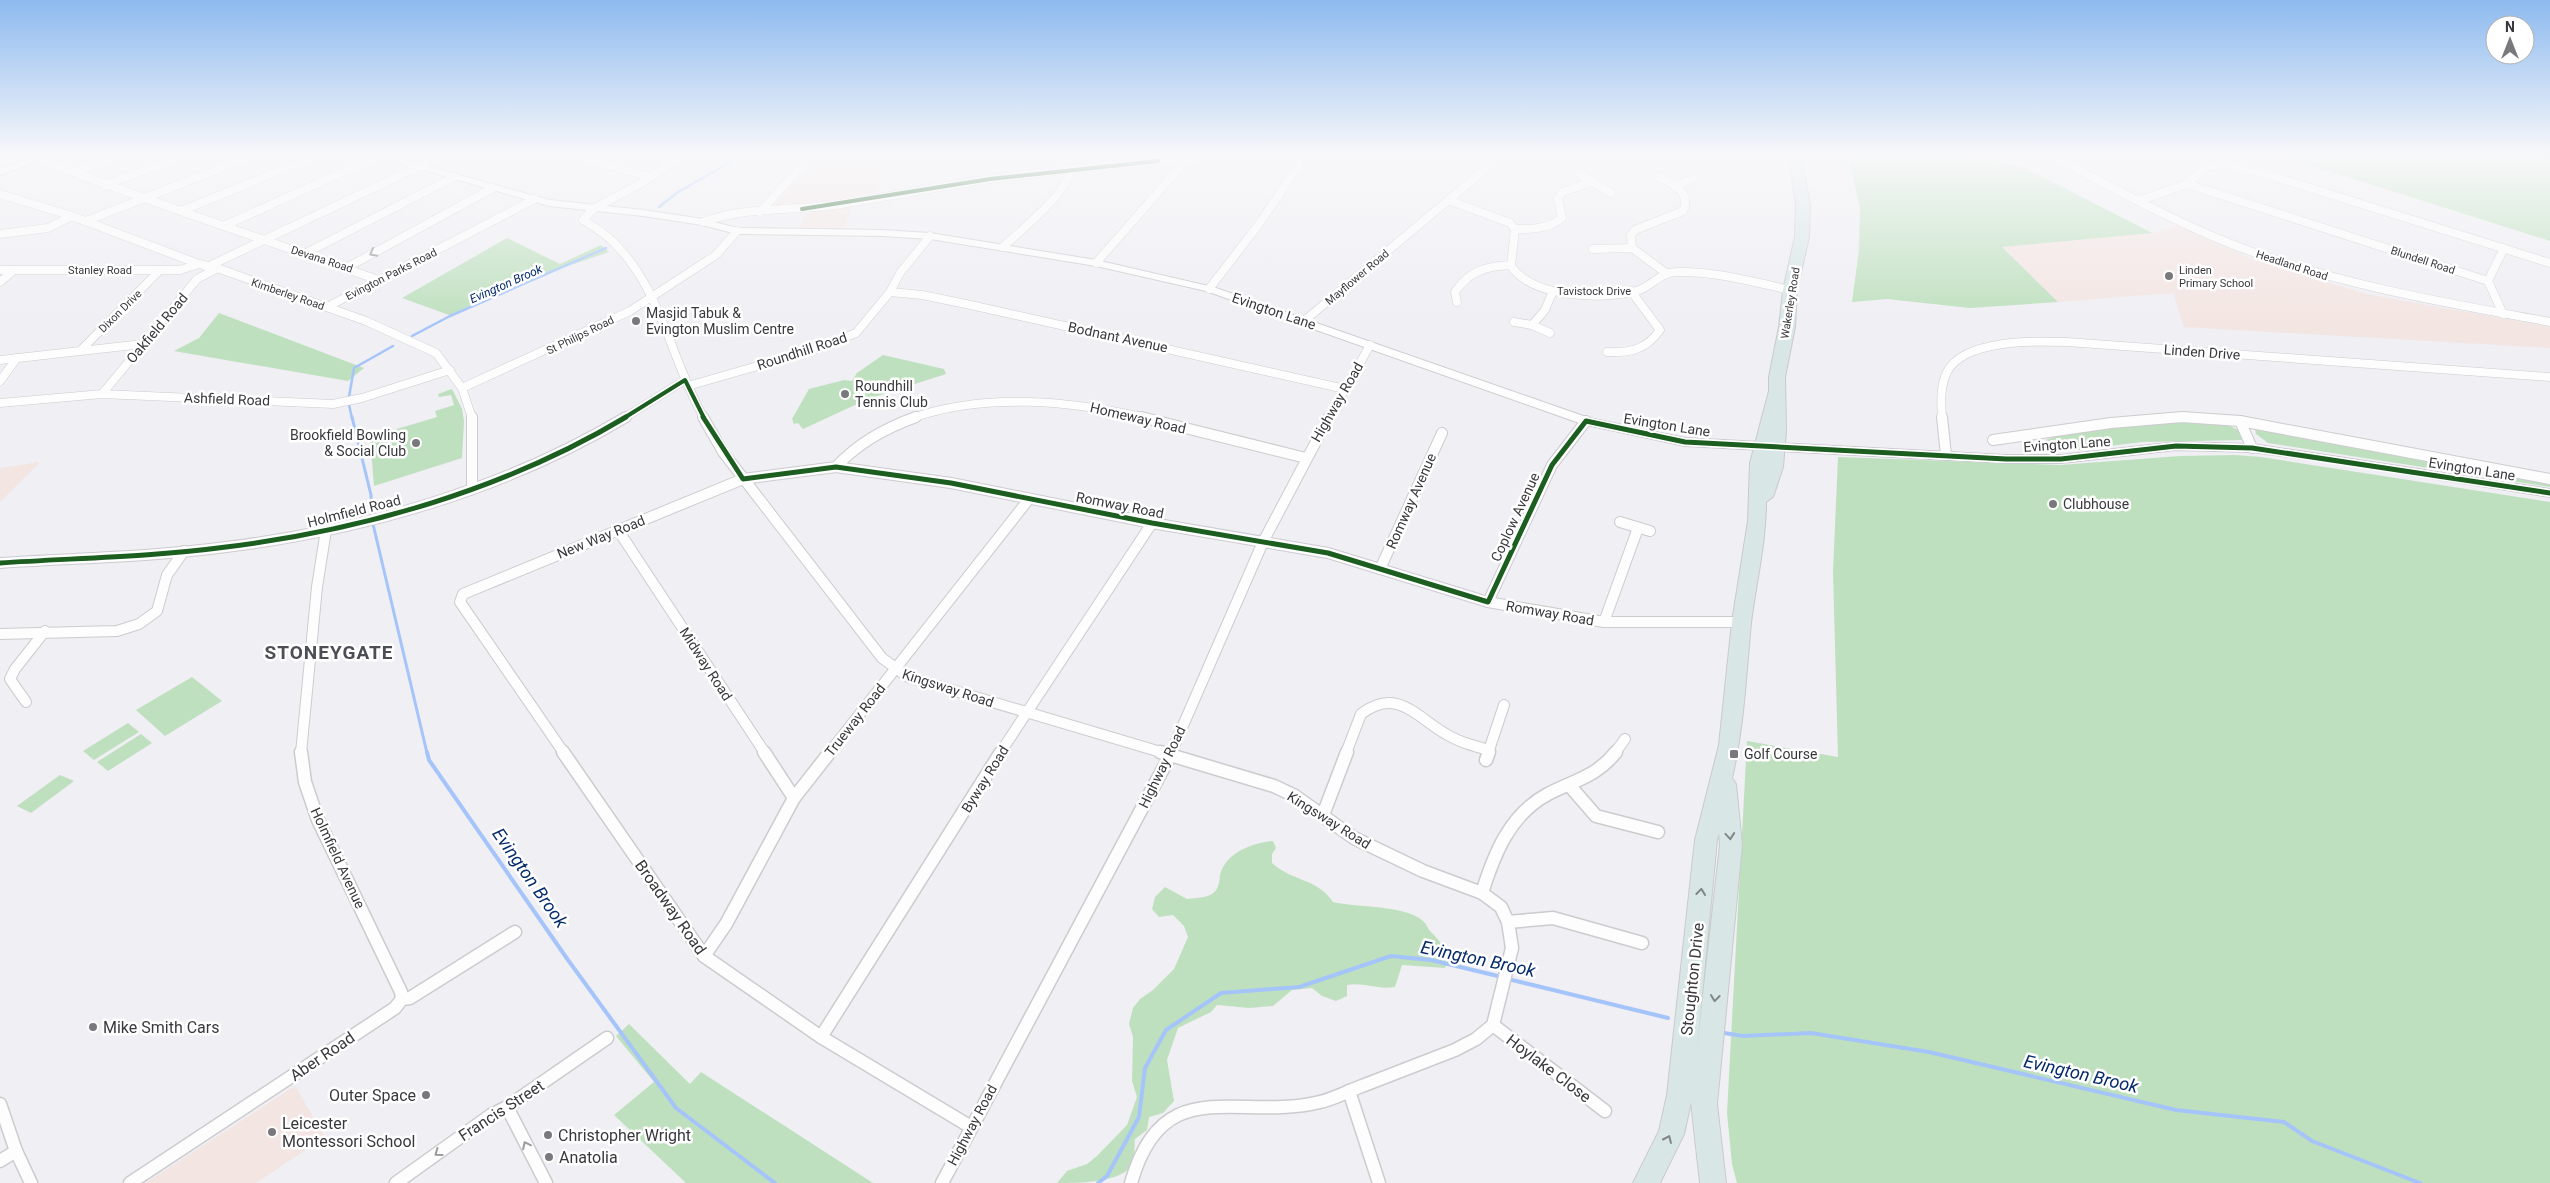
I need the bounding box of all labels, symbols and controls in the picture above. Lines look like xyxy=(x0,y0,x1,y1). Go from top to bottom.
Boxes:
north arrow xyxy=(2485,15,2535,65)
text: N xyxy=(2505,19,2515,35)
street label: Devana Road xyxy=(289,243,354,276)
street label: Blundell Road xyxy=(2389,244,2457,277)
street label: Evington Parks Road xyxy=(343,246,439,303)
one-way arrow xyxy=(370,247,379,257)
street label: Mayflower Road xyxy=(1323,247,1392,308)
street label: Headland Road xyxy=(2254,248,2329,283)
water label: Evington Brook xyxy=(468,261,545,306)
street label: Stanley Road xyxy=(68,264,132,277)
place label: Linden Primary School xyxy=(2179,264,2253,290)
street label: Wakerley Road xyxy=(1778,266,1803,340)
marker: Linden Primary School xyxy=(2163,270,2175,282)
street label: Kimberley Road xyxy=(250,276,326,313)
street label: Tavistock Drive xyxy=(1557,285,1631,298)
street label: Dixon Drive xyxy=(96,287,145,335)
street label: Evington Lane xyxy=(1230,289,1318,333)
street label: Oakfield Road xyxy=(123,290,191,366)
place label: Masjid Tabuk & Evington Muslim Centre xyxy=(646,305,794,337)
street label: St Philips Road xyxy=(544,313,616,357)
marker: Masjid Tabuk & Evington Muslim Centre xyxy=(630,315,642,327)
street label: Bodnant Avenue xyxy=(1067,319,1169,355)
street label: Roundhill Road xyxy=(755,329,849,373)
street label: Linden Drive xyxy=(2163,341,2241,363)
street label: Highway Road xyxy=(1308,359,1366,445)
place label: Roundhill Tennis Club xyxy=(855,378,928,410)
marker: Roundhill Tennis Club xyxy=(839,388,851,400)
street label: Ashfield Road xyxy=(184,390,270,408)
street label: Homeway Road xyxy=(1088,399,1188,437)
street label: Evington Lane xyxy=(1623,410,1711,440)
place label: Brookfield Bowling & Social Club xyxy=(290,427,406,459)
street label: Evington Lane xyxy=(2023,433,2111,455)
marker: Brookfield Bowling & Social Club xyxy=(410,437,422,449)
street label: Romway Avenue xyxy=(1383,451,1439,551)
street label: Evington Lane xyxy=(2428,454,2516,484)
street label: Coplow Avenue xyxy=(1487,470,1543,564)
street label: Romway Road xyxy=(1075,489,1165,521)
street label: Holmfield Road xyxy=(306,492,402,530)
place label: Clubhouse xyxy=(2063,496,2129,512)
marker: Clubhouse xyxy=(2047,498,2059,510)
street label: New Way Road xyxy=(555,512,647,562)
street label: Romway Road xyxy=(1505,597,1595,629)
street label: Midway Road xyxy=(676,625,736,703)
district label: STONEYGATE xyxy=(265,641,393,664)
street label: Kingsway Road xyxy=(900,666,996,710)
street label: Trueway Road xyxy=(822,680,888,760)
street label: Highway Road xyxy=(1135,723,1189,811)
street label: Byway Road xyxy=(958,743,1012,815)
place label: Golf Course xyxy=(1744,746,1817,762)
marker: Golf Course xyxy=(1728,748,1740,760)
street label: Kingsway Road xyxy=(1284,788,1374,852)
street label: Holmfield Avenue xyxy=(308,805,368,911)
water label: Evington Brook xyxy=(488,824,573,933)
one-way arrow xyxy=(1724,832,1735,840)
street label: Broadway Road xyxy=(631,856,710,958)
one-way arrow xyxy=(1695,888,1706,896)
street label: Stoughton Drive xyxy=(1677,922,1708,1036)
water label: Evington Brook xyxy=(1419,936,1539,981)
one-way arrow xyxy=(1710,994,1721,1002)
place label: Mike Smith Cars xyxy=(103,1018,220,1037)
marker: Mike Smith Cars xyxy=(87,1021,99,1033)
street label: Aber Road xyxy=(286,1028,358,1085)
street label: Hoylake Close xyxy=(1503,1030,1595,1106)
water label: Evington Brook xyxy=(2022,1050,2141,1097)
street label: Francis Street xyxy=(455,1076,548,1145)
street label: Highway Road xyxy=(944,1082,1000,1168)
place label: Outer Space xyxy=(329,1086,416,1105)
marker: Outer Space xyxy=(420,1089,432,1101)
place label: Leicester Montessori School xyxy=(282,1114,415,1151)
marker: Leicester Montessori School xyxy=(266,1126,278,1138)
place label: Christopher Wright xyxy=(558,1126,691,1145)
marker: Christopher Wright xyxy=(542,1129,554,1141)
one-way arrow xyxy=(1661,1135,1672,1144)
one-way arrow xyxy=(522,1141,532,1150)
one-way arrow xyxy=(434,1147,444,1156)
place label: Anatolia xyxy=(559,1148,618,1167)
marker: Anatolia xyxy=(543,1151,555,1163)

